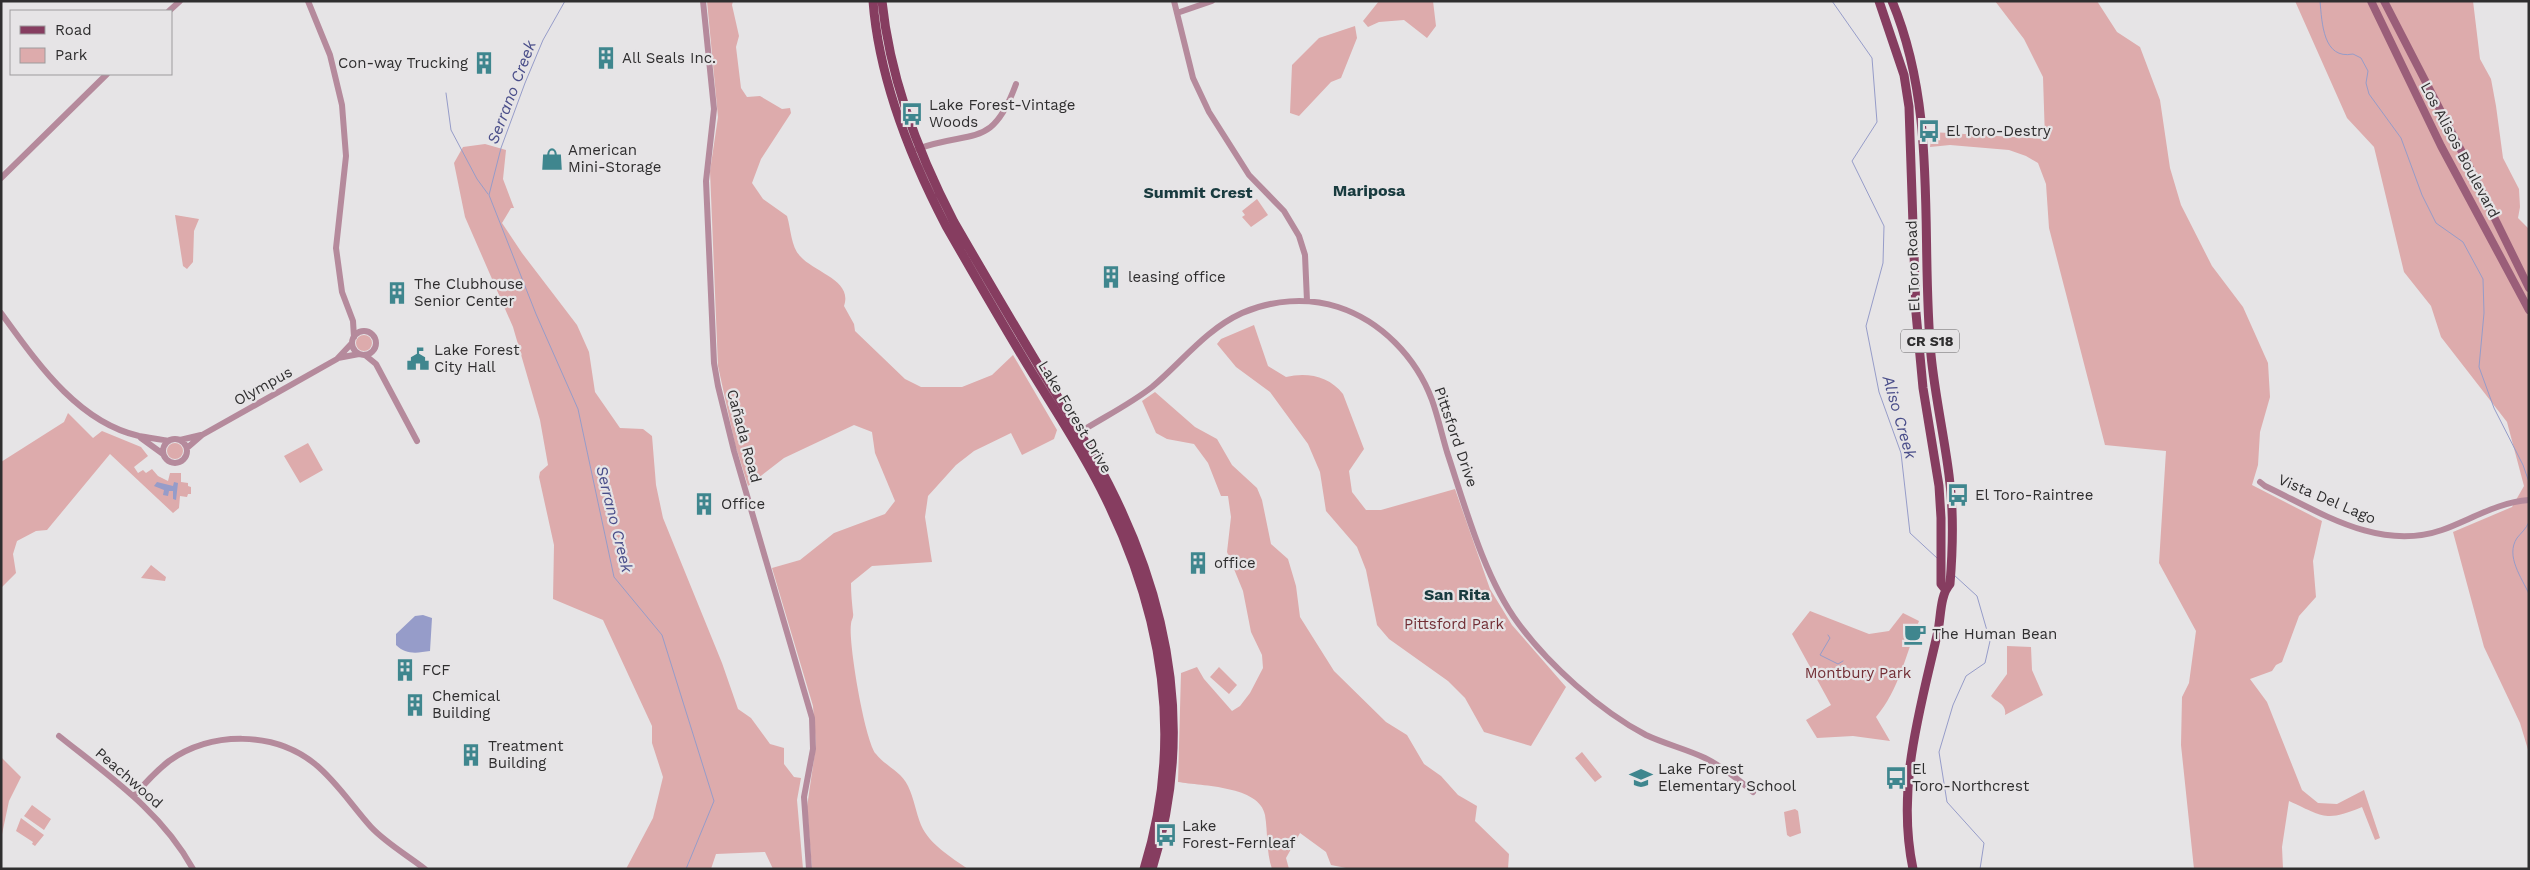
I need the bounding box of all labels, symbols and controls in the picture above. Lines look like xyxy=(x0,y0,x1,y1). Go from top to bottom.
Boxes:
legend xyxy=(10,10,172,75)
text: Road xyxy=(55,21,92,39)
water label: Serrano Creek xyxy=(483,36,540,147)
building icon: All Seals Inc. xyxy=(593,45,619,71)
text: Park xyxy=(55,46,88,64)
place label: All Seals Inc. xyxy=(622,49,716,67)
building icon: Con-way Trucking xyxy=(471,50,497,76)
place label: Con-way Trucking xyxy=(338,54,468,72)
street label: Los Alisos Boulevard xyxy=(2417,79,2503,221)
place label: Lake Forest-Vintage Woods xyxy=(929,96,1075,131)
bus stop icon: Lake Forest-Vintage Woods xyxy=(899,101,925,127)
bus stop icon: El Toro-Destry xyxy=(1916,118,1942,144)
place label: El Toro-Destry xyxy=(1946,122,2051,140)
place label: American Mini-Storage xyxy=(568,141,661,176)
shop icon: American Mini-Storage xyxy=(539,146,565,172)
district label: Mariposa xyxy=(1333,181,1406,200)
district label: Summit Crest xyxy=(1144,183,1253,202)
street label: El Toro Road xyxy=(1902,220,1924,312)
building icon: leasing office xyxy=(1098,264,1124,290)
place label: leasing office xyxy=(1128,268,1226,286)
place label: The Clubhouse Senior Center xyxy=(414,275,523,310)
building icon: The Clubhouse Senior Center xyxy=(384,280,410,306)
road number: CR S18 xyxy=(1901,330,1959,352)
place label: Lake Forest City Hall xyxy=(434,341,520,376)
public building icon: Lake Forest City Hall xyxy=(405,346,431,372)
street label: Lake Forest Drive xyxy=(1034,358,1116,476)
street label: Olympus xyxy=(231,363,295,409)
water label: Aliso Creek xyxy=(1878,372,1921,462)
street label: Pittsford Drive xyxy=(1430,384,1482,490)
street label: Cañada Road xyxy=(723,387,765,485)
water label: Serrano Creek xyxy=(592,464,637,576)
street label: Vista Del Lago xyxy=(2275,470,2379,528)
bus stop icon: El Toro-Raintree xyxy=(1945,482,1971,508)
place label: El Toro-Raintree xyxy=(1975,486,2093,504)
building icon: Office xyxy=(691,491,717,517)
place label: Office xyxy=(721,495,765,513)
building icon: office xyxy=(1185,550,1211,576)
place label: office xyxy=(1214,554,1256,572)
district label: San Rita xyxy=(1424,585,1491,604)
park label: Pittsford Park xyxy=(1404,615,1504,633)
cafe icon: The Human Bean xyxy=(1902,621,1928,647)
place label: The Human Bean xyxy=(1932,625,2057,643)
building icon: FCF xyxy=(392,657,418,683)
place label: FCF xyxy=(422,661,450,679)
park label: Montbury Park xyxy=(1805,664,1912,682)
place label: Chemical Building xyxy=(432,687,500,722)
building icon: Chemical Building xyxy=(402,692,428,718)
place label: Treatment Building xyxy=(488,737,564,772)
building icon: Treatment Building xyxy=(458,742,484,768)
street label: Peachwood xyxy=(92,744,166,812)
place label: Lake Forest Elementary School xyxy=(1658,760,1797,795)
place label: El Toro-Northcrest xyxy=(1912,760,2030,795)
school or university icon: Lake Forest Elementary School xyxy=(1628,765,1654,791)
bus stop icon: El Toro-Northcrest xyxy=(1883,765,1909,791)
place label: Lake Forest-Fernleaf xyxy=(1182,817,1296,852)
bus stop icon: Lake Forest-Fernleaf xyxy=(1153,822,1179,848)

